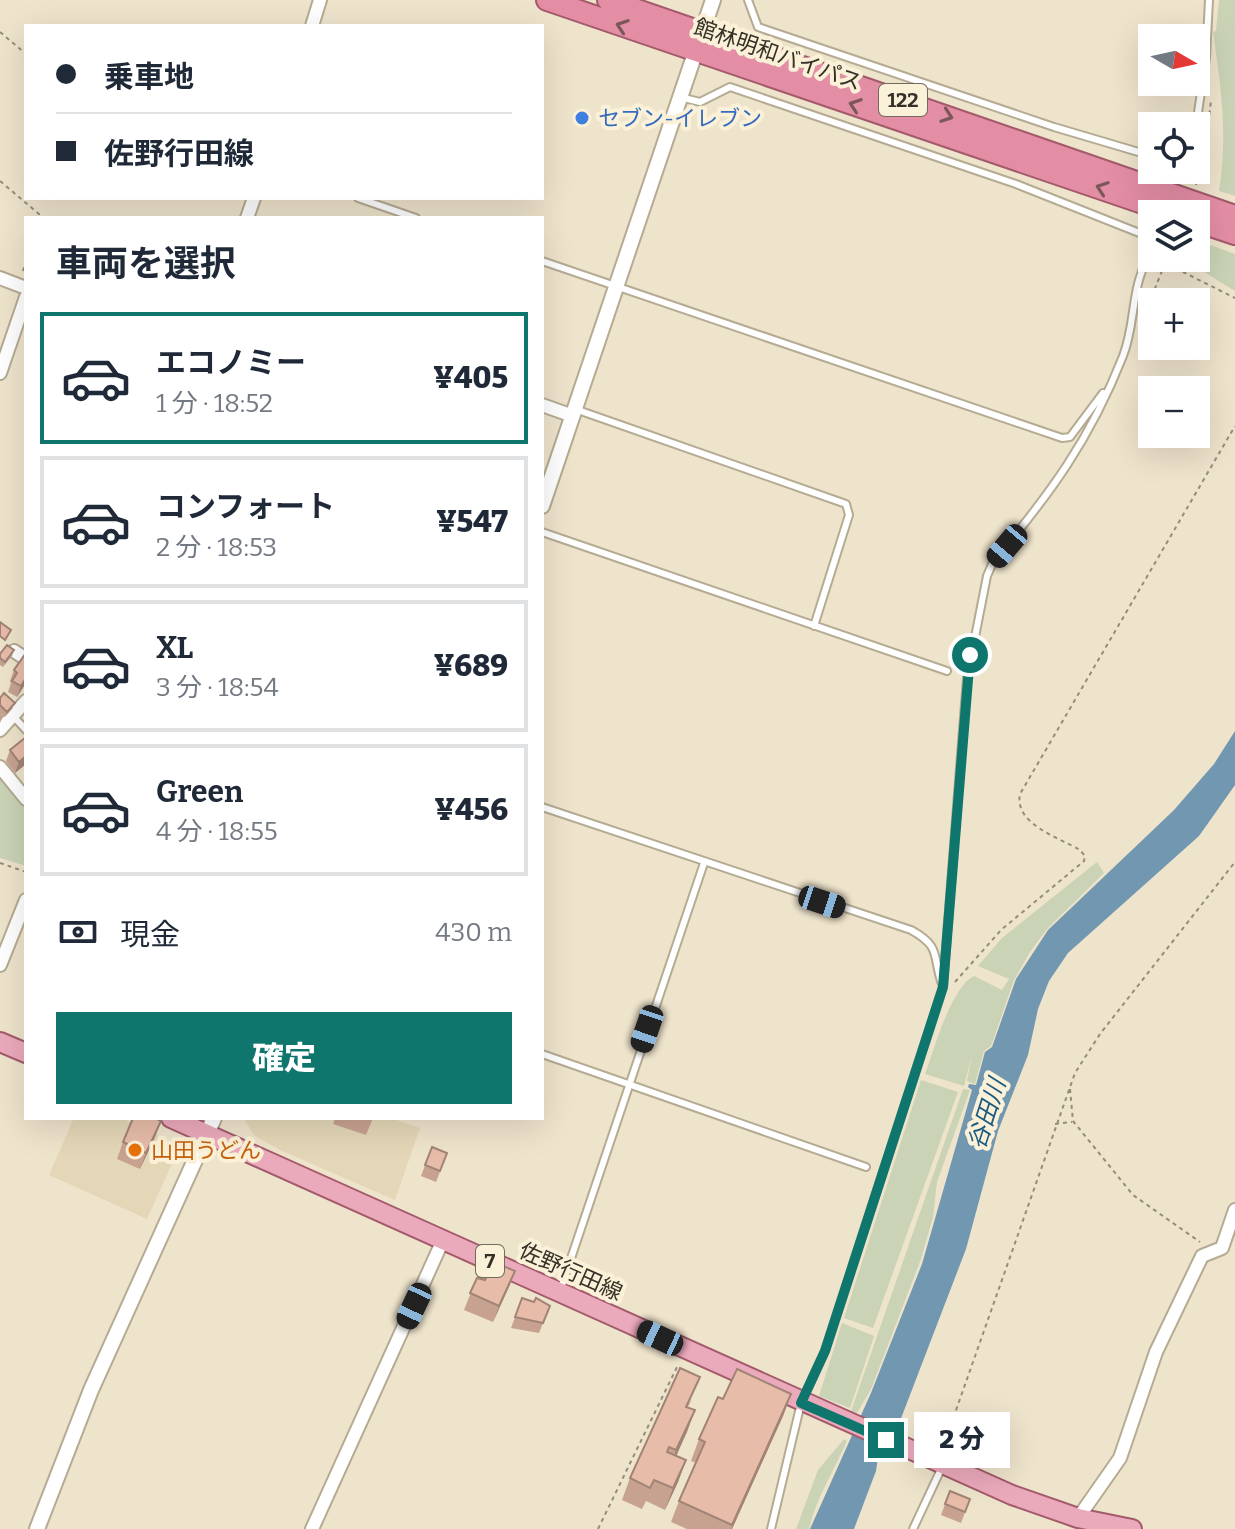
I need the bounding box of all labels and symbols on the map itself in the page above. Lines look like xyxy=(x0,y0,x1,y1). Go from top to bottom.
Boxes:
street label: 館林明和バイパス xyxy=(690,13,865,96)
one-way arrow xyxy=(616,20,630,36)
north arrow xyxy=(1138,24,1210,96)
road number: 122 xyxy=(879,84,927,116)
one-way arrow xyxy=(849,99,863,115)
place label: セブン-イレブン xyxy=(598,105,762,132)
one-way arrow xyxy=(939,106,953,122)
marker: セブン-イレブン xyxy=(573,109,591,127)
one-way arrow xyxy=(1095,182,1109,198)
car xyxy=(982,520,1032,572)
route start xyxy=(952,637,988,673)
car xyxy=(795,883,849,921)
car xyxy=(628,1002,666,1056)
water label: 谷田川 xyxy=(963,1073,1012,1153)
place label: 山田うどん xyxy=(151,1137,261,1164)
marker: 山田うどん xyxy=(126,1141,144,1159)
street label: 佐野行田線 xyxy=(515,1237,627,1306)
road number: 7 xyxy=(476,1245,504,1277)
car xyxy=(393,1279,435,1333)
car xyxy=(633,1317,687,1359)
callout: 2 分 xyxy=(914,1412,1010,1468)
route end xyxy=(868,1422,904,1458)

